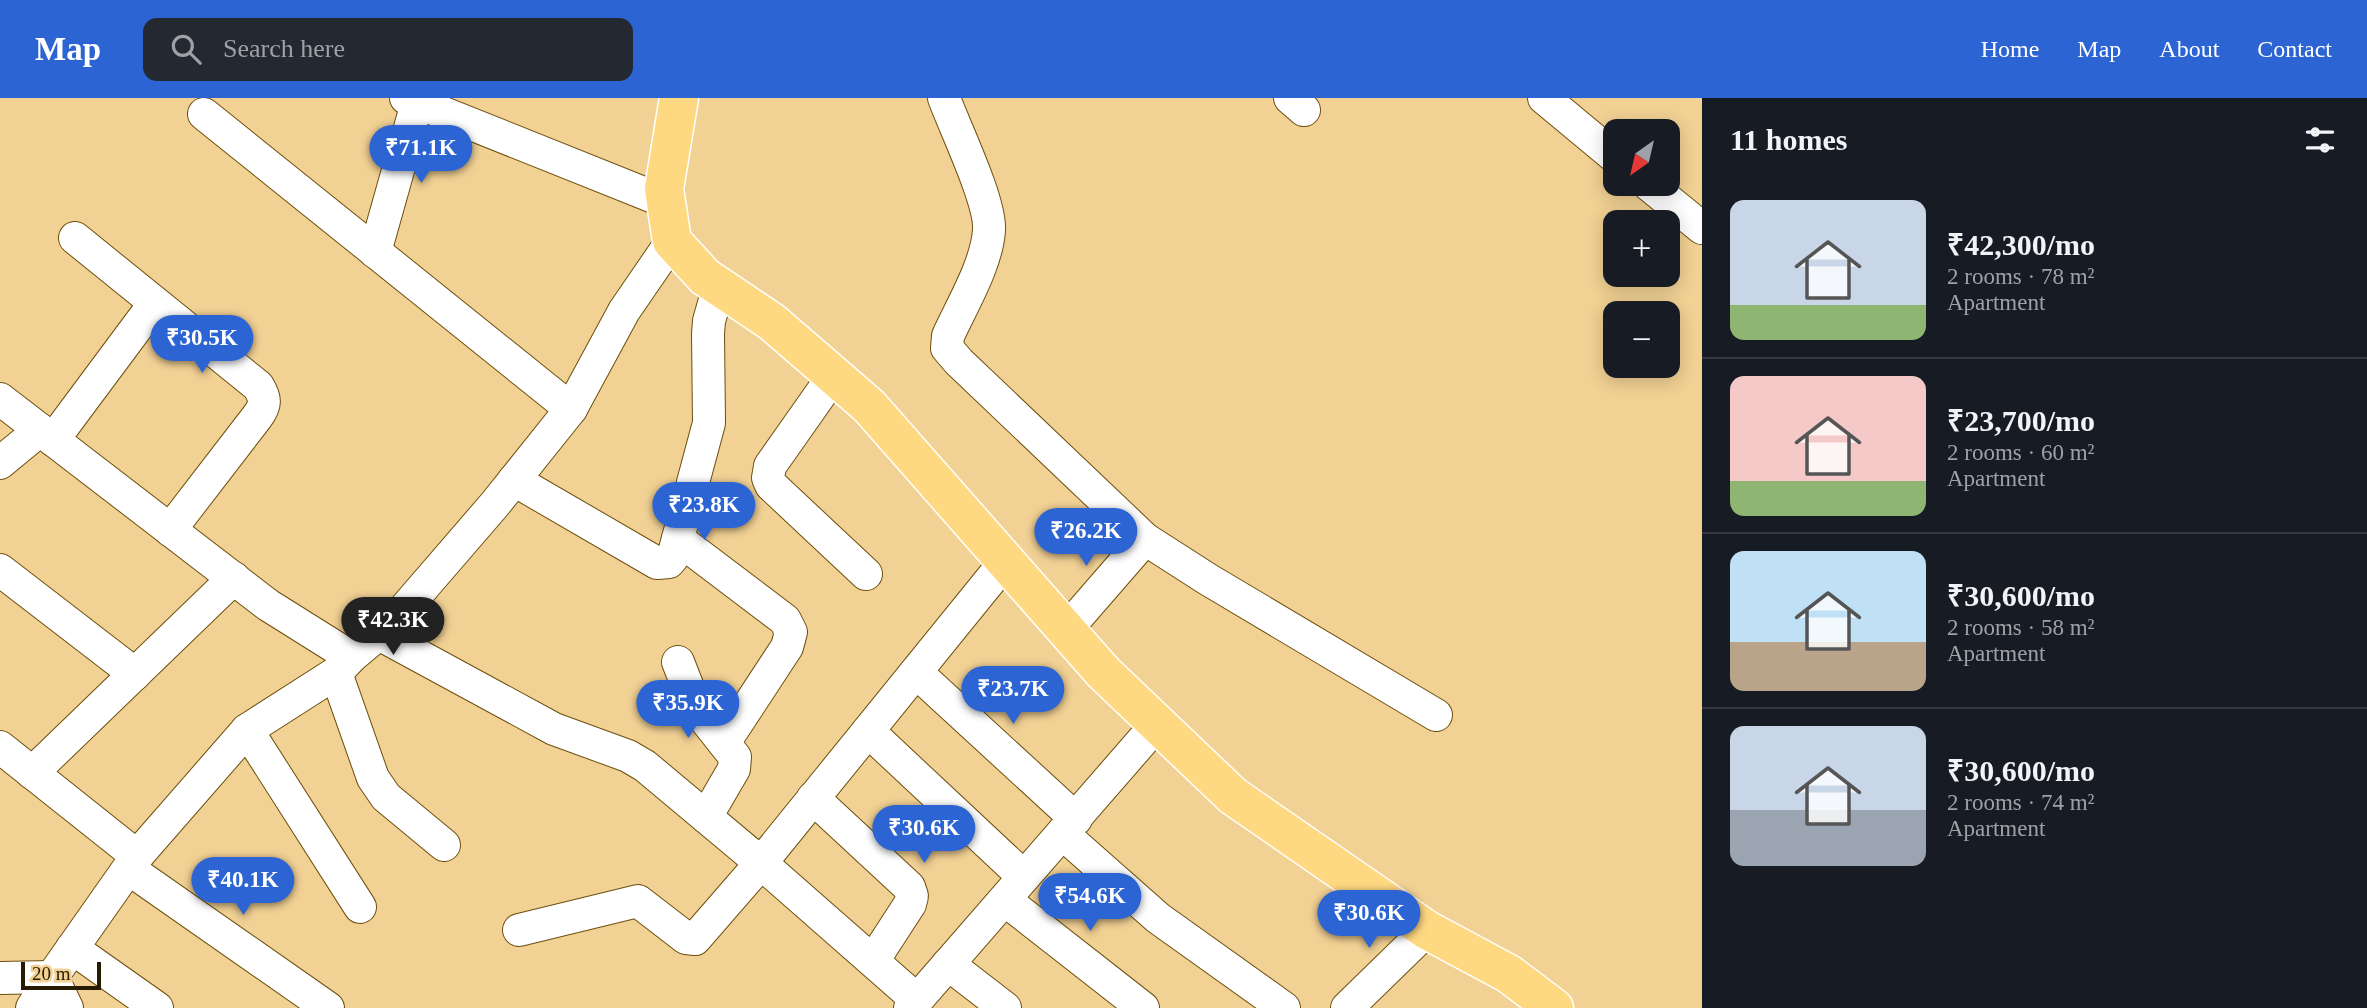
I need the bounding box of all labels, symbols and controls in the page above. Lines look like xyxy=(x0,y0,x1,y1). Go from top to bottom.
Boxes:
search box xyxy=(143,18,633,81)
icon: search xyxy=(167,30,205,68)
text: Map xyxy=(35,31,101,67)
text: Search here xyxy=(223,34,345,63)
text: Home xyxy=(1981,36,2039,62)
text: Map xyxy=(2077,36,2121,62)
text: About xyxy=(2159,36,2219,62)
text: Contact xyxy=(2257,36,2332,62)
north arrow xyxy=(1603,119,1680,196)
map controls xyxy=(1603,119,1680,378)
icon: filters xyxy=(2301,121,2339,159)
text: 11 homes xyxy=(1730,123,1848,156)
pin: ₹71.1K xyxy=(364,126,478,185)
text: ₹71.1K xyxy=(385,135,457,160)
button: + xyxy=(1603,210,1680,287)
icon: home xyxy=(1786,228,1870,312)
text: ₹42,300/mo xyxy=(1947,228,2095,261)
text: 2 rooms · 78 m² xyxy=(1947,264,2094,289)
text: Apartment xyxy=(1947,290,2045,315)
button: − xyxy=(1603,301,1680,378)
pin: ₹30.5K xyxy=(145,316,259,375)
text: ₹30.5K xyxy=(166,325,238,350)
icon: home xyxy=(1786,404,1870,488)
text: ₹23,700/mo xyxy=(1947,404,2095,437)
text: 2 rooms · 60 m² xyxy=(1947,440,2094,465)
text: Apartment xyxy=(1947,466,2045,491)
pin: ₹23.8K xyxy=(647,482,761,542)
text: ₹23.8K xyxy=(668,492,740,517)
pin: ₹26.2K xyxy=(1029,508,1143,568)
text: ₹26.2K xyxy=(1050,518,1122,543)
icon: home xyxy=(1786,579,1870,663)
text: ₹30,600/mo xyxy=(1947,579,2095,612)
pin: ₹42.3K xyxy=(336,598,450,657)
text: ₹42.3K xyxy=(357,607,429,632)
text: 2 rooms · 58 m² xyxy=(1947,615,2094,640)
text: Apartment xyxy=(1947,641,2045,666)
pin: ₹23.7K xyxy=(956,666,1070,726)
text: ₹23.7K xyxy=(977,676,1049,701)
pin: ₹35.9K xyxy=(631,680,745,740)
text: ₹35.9K xyxy=(652,690,724,715)
icon: home xyxy=(1786,754,1870,838)
text: ₹30,600/mo xyxy=(1947,754,2095,787)
text: 2 rooms · 74 m² xyxy=(1947,790,2094,815)
pin: ₹30.6K xyxy=(867,806,981,865)
text: ₹30.6K xyxy=(888,815,960,840)
text: Apartment xyxy=(1947,816,2045,841)
pin: ₹40.1K xyxy=(186,858,300,917)
text: ₹40.1K xyxy=(207,867,279,892)
pin: ₹54.6K xyxy=(1033,874,1147,933)
text: ₹54.6K xyxy=(1054,883,1126,908)
pin: ₹30.6K xyxy=(1312,890,1426,950)
text: ₹30.6K xyxy=(1333,900,1405,925)
scale bar xyxy=(21,959,102,991)
text: 20 m xyxy=(32,963,71,984)

